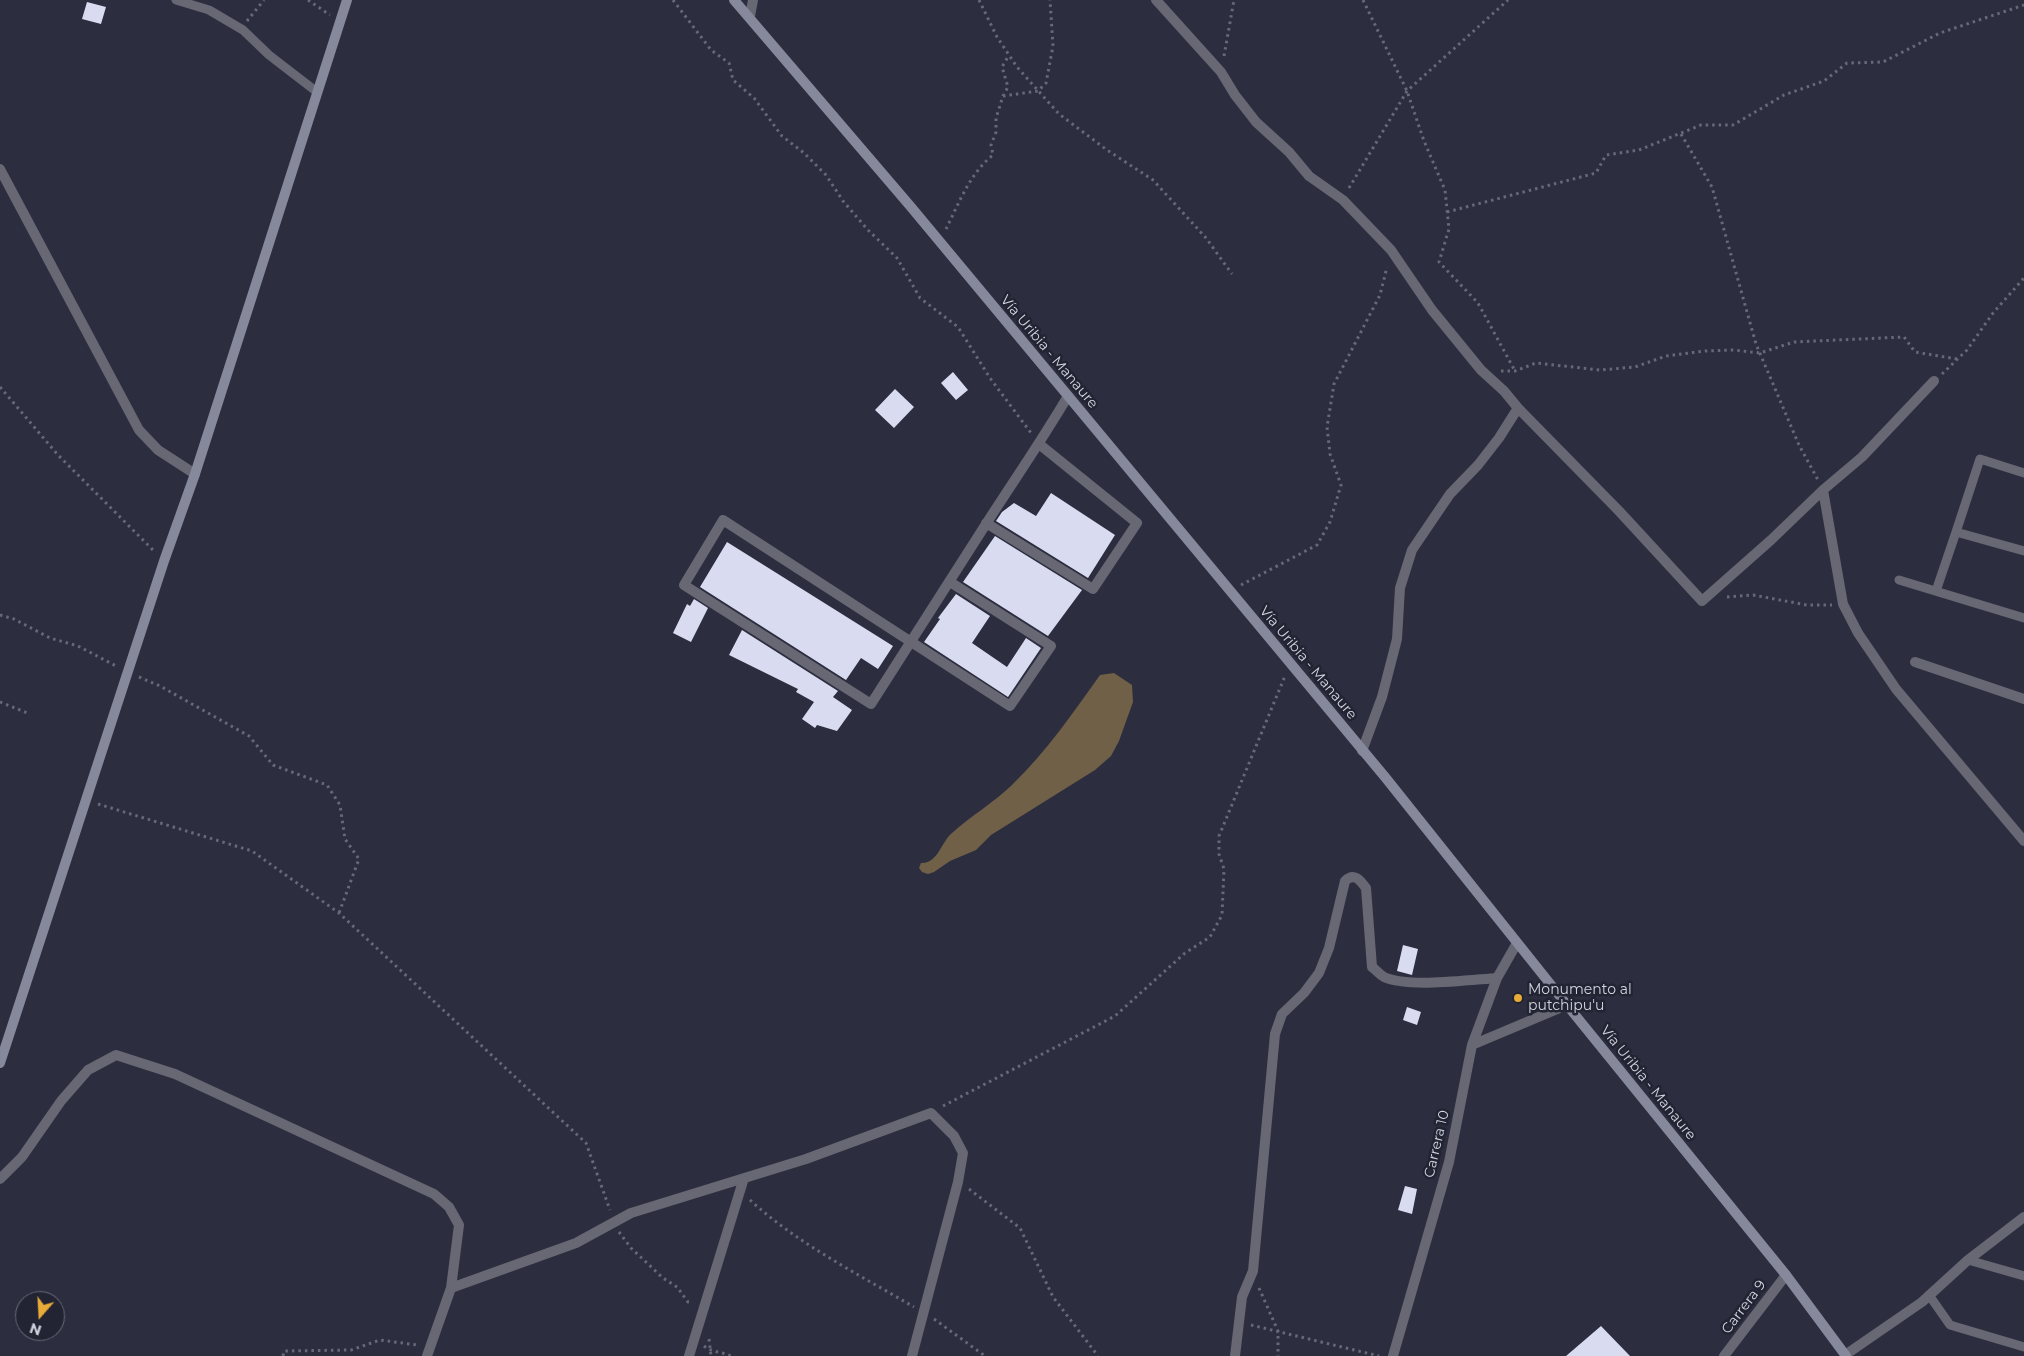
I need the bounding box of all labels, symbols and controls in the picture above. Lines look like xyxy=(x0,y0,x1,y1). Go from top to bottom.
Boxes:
street label: Vía Uribia - Manaure xyxy=(997,292,1101,412)
street label: Vía Uribia - Manaure xyxy=(1256,603,1360,723)
place label: Monumento al putchipu'u xyxy=(1528,982,1632,1014)
marker: Monumento al putchipu'u xyxy=(1512,992,1524,1004)
street label: Vía Uribia - Manaure xyxy=(1597,1022,1699,1144)
street label: Carrera 10 xyxy=(1421,1109,1453,1179)
street label: Carrera 9 xyxy=(1718,1277,1770,1337)
north arrow xyxy=(15,1291,65,1341)
text: N xyxy=(27,1319,44,1340)

